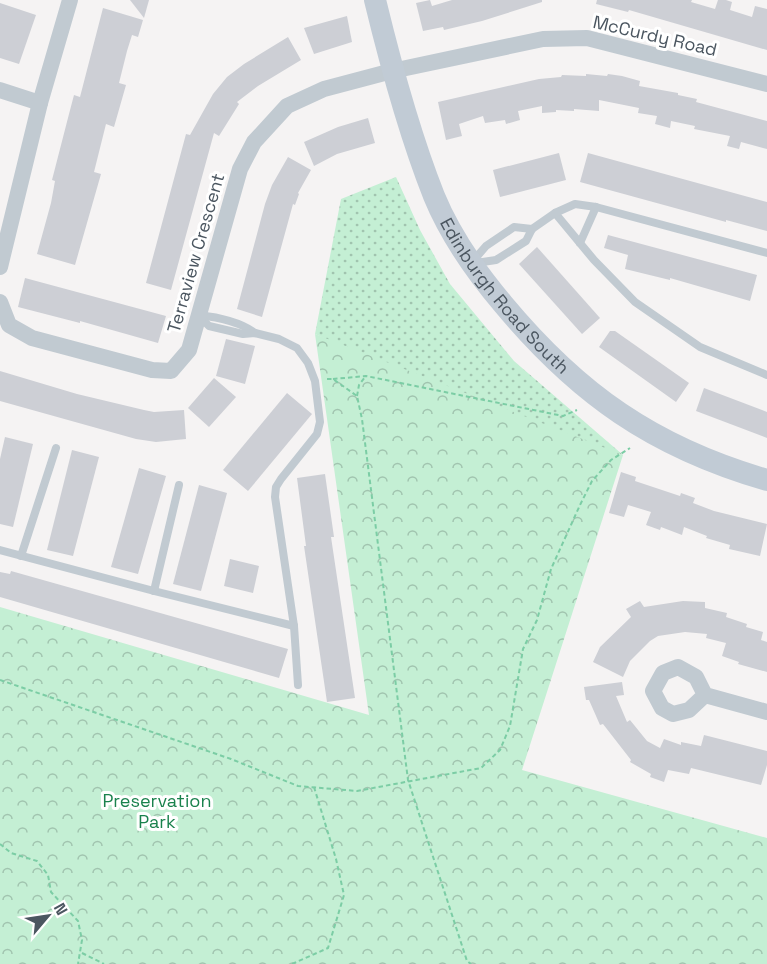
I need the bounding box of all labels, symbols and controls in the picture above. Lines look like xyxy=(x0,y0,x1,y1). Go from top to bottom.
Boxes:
street label: McCurdy Road xyxy=(591,10,719,61)
street label: Terraview Crescent xyxy=(162,170,229,335)
street label: Edinburgh Road South xyxy=(435,214,574,379)
park label: Preservation Park xyxy=(103,789,211,833)
north arrow xyxy=(18,886,78,946)
text: N xyxy=(49,899,72,919)

